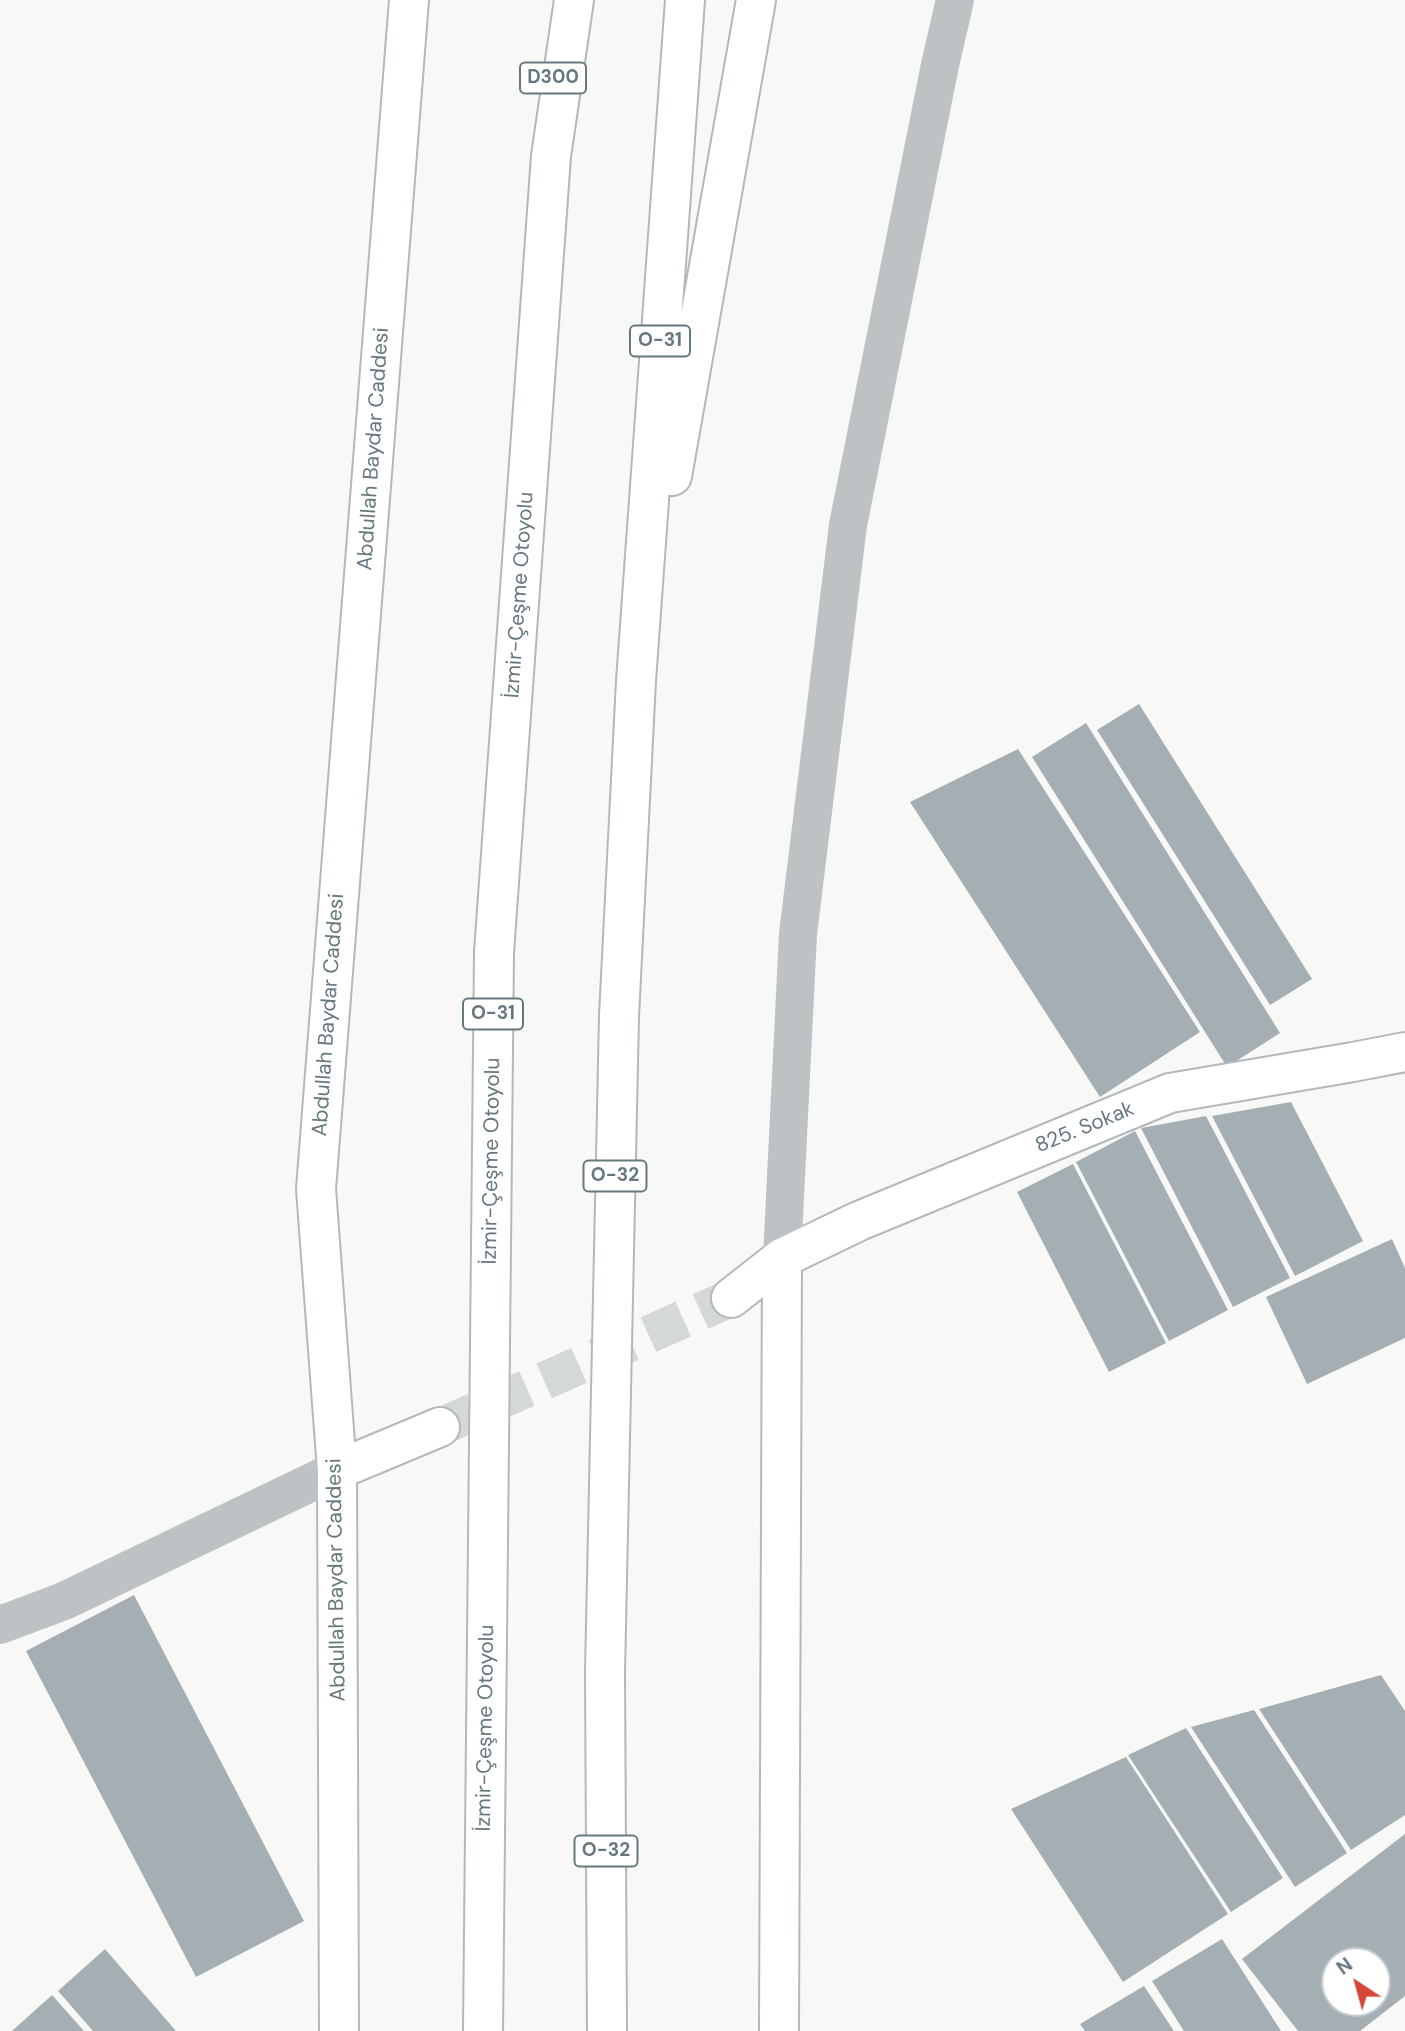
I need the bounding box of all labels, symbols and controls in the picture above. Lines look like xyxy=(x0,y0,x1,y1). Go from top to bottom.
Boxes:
road number: D300 xyxy=(520,62,586,94)
road number: O-31 xyxy=(630,326,690,356)
street label: Abdullah Baydar Caddesi xyxy=(353,327,395,571)
street label: İzmir-Çeşme Otoyolu xyxy=(500,491,540,699)
street label: Abdullah Baydar Caddesi xyxy=(308,893,350,1137)
road number: O-31 xyxy=(463,998,523,1030)
street label: İzmir-Çeşme Otoyolu xyxy=(478,1057,506,1265)
street label: 825. Sokak xyxy=(1032,1097,1138,1159)
road number: O-32 xyxy=(584,1160,646,1192)
street label: Abdullah Baydar Caddesi xyxy=(322,1458,352,1702)
street label: İzmir-Çeşme Otoyolu xyxy=(472,1624,500,1832)
road number: O-32 xyxy=(574,1836,638,1867)
north arrow xyxy=(1321,1947,1391,2017)
text: N xyxy=(1332,1952,1357,1980)

